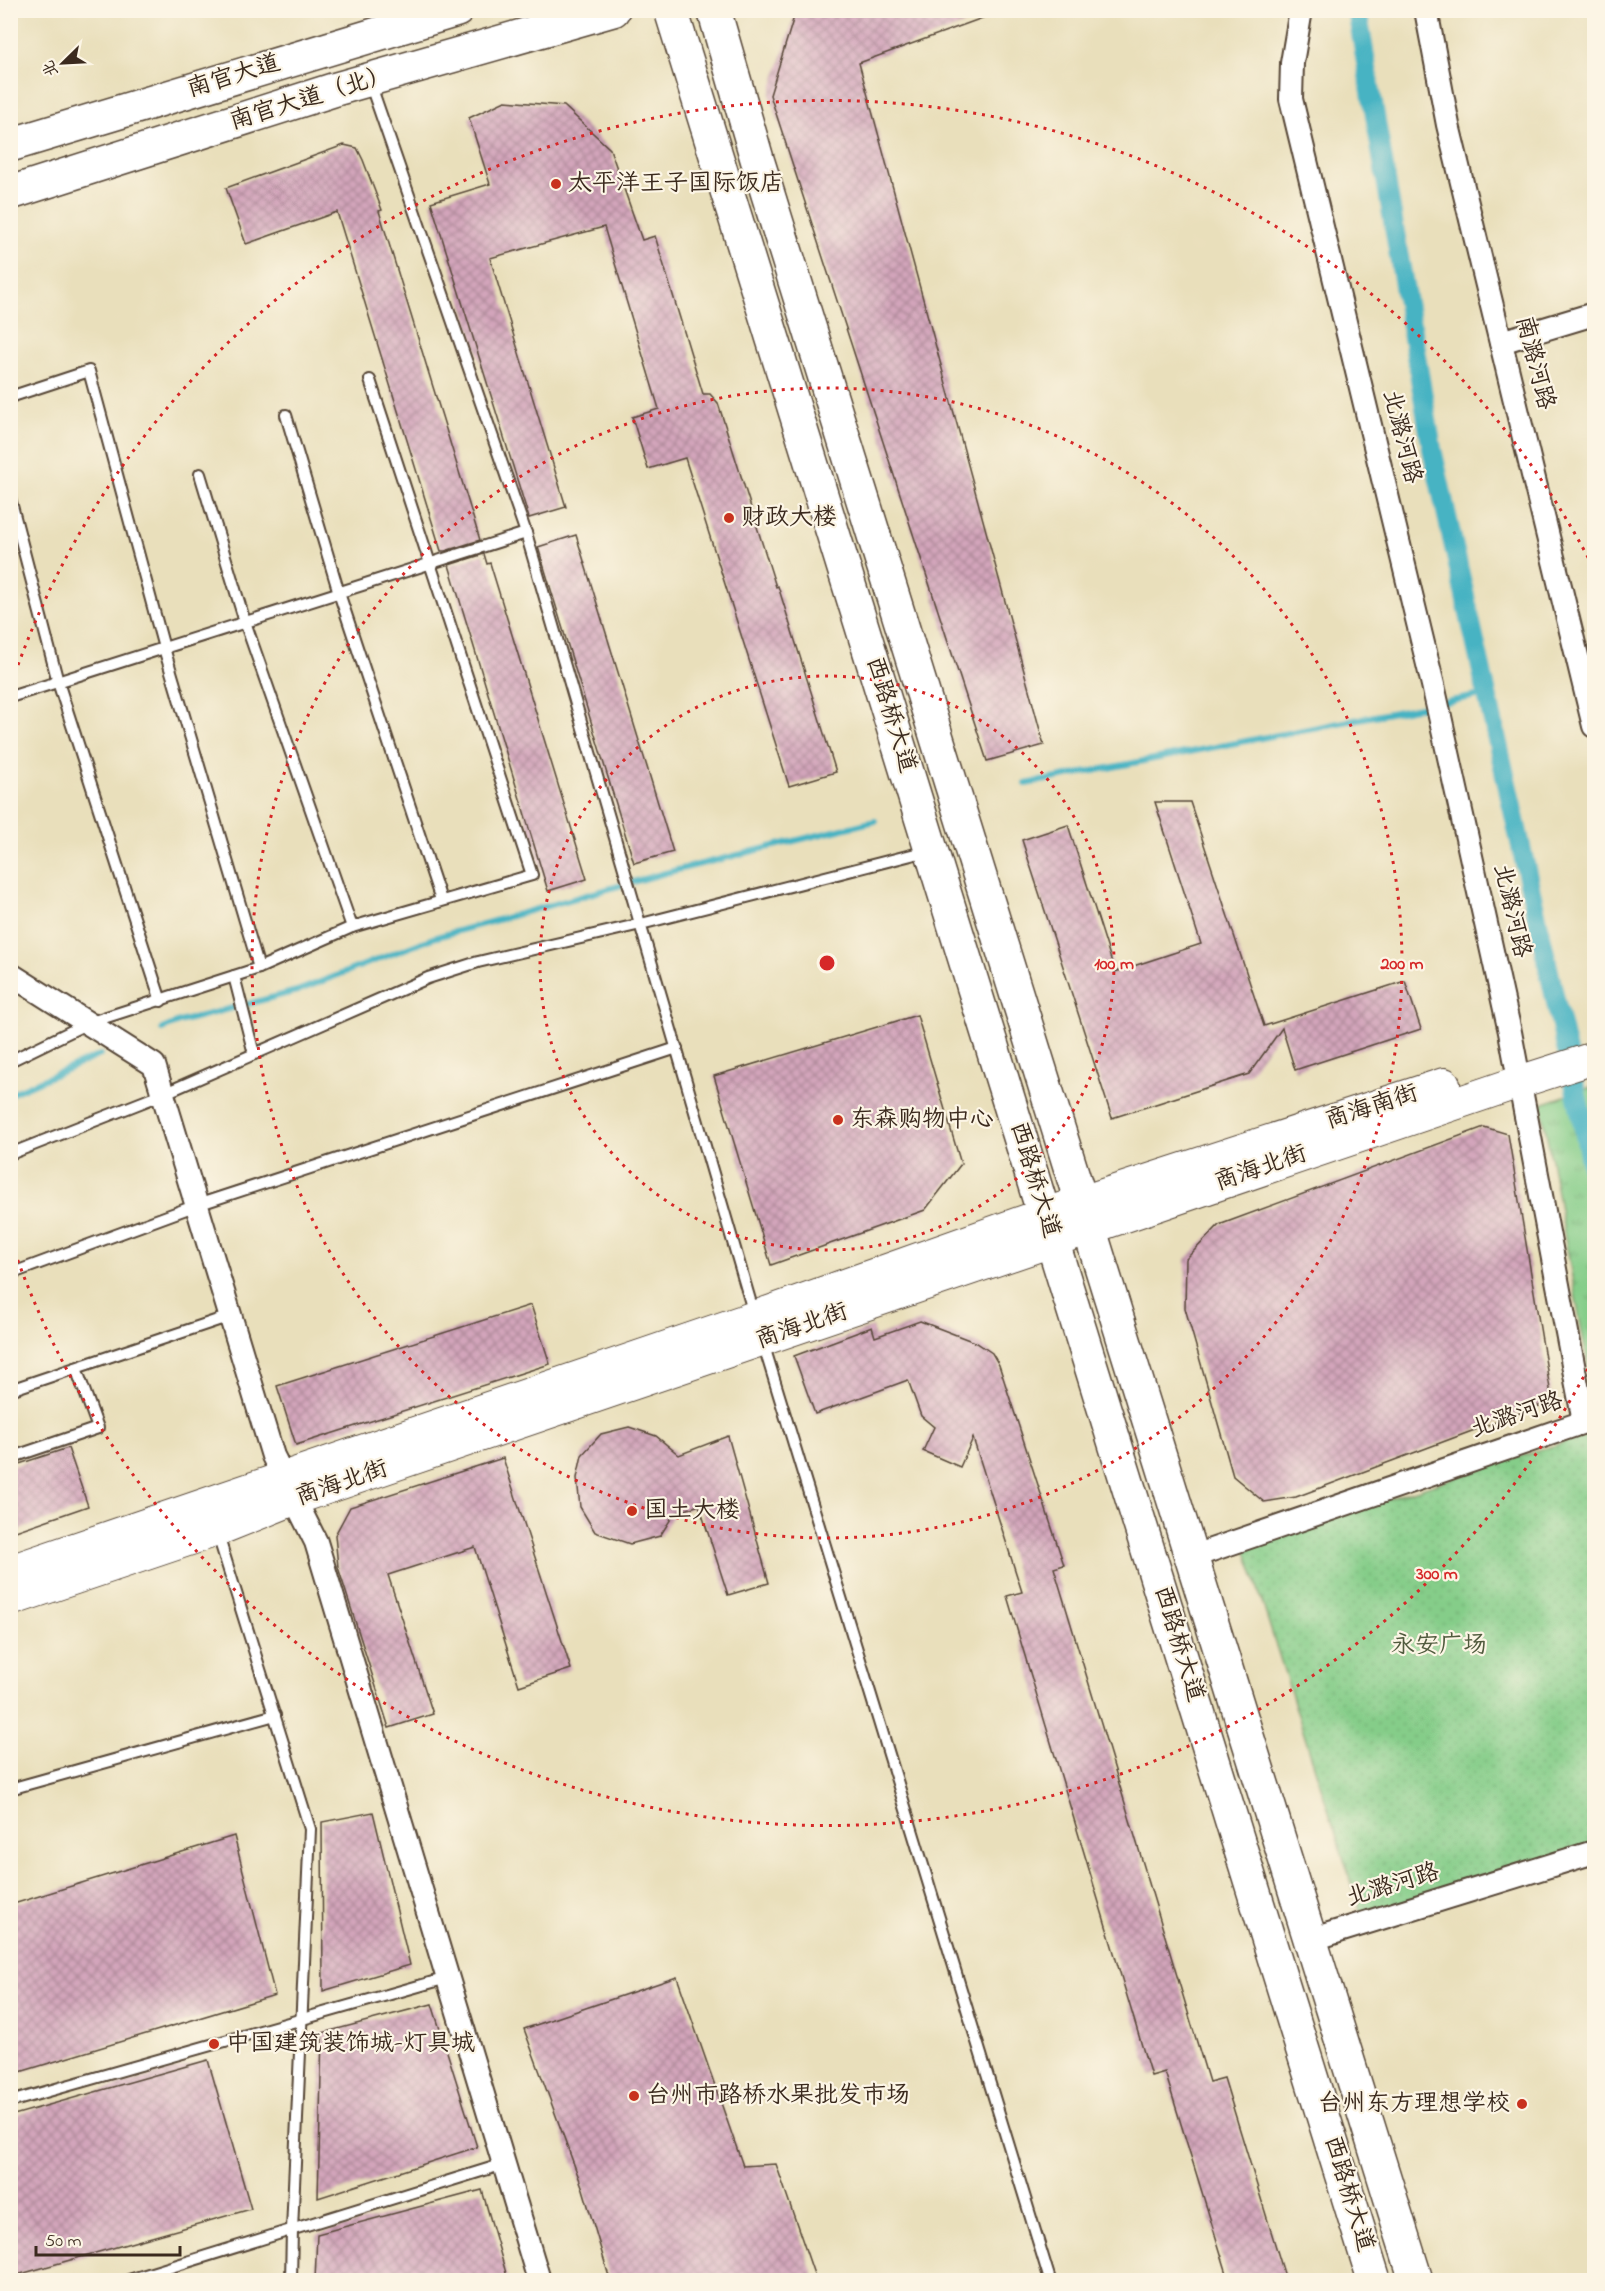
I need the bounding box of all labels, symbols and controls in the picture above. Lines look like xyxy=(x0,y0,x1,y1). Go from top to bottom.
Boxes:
north arrow xyxy=(33,33,93,93)
street label: 南官大道 xyxy=(183,46,285,108)
text: 北 xyxy=(37,56,65,80)
street label: 南官大道（北） xyxy=(226,58,396,140)
place label: 太平洋王子国际饭店 xyxy=(568,167,784,202)
marker: 太平洋王子国际饭店 xyxy=(549,177,563,191)
street label: 南潞河路 xyxy=(1505,312,1563,414)
street label: 北潞河路 xyxy=(1372,386,1430,488)
place label: 财政大楼 xyxy=(741,501,837,536)
marker: 财政大楼 xyxy=(722,511,736,525)
street label: 西路桥大道 xyxy=(856,653,924,777)
street label: 北潞河路 xyxy=(1483,860,1539,962)
text: 100 m xyxy=(1094,952,1134,978)
text: 200 m xyxy=(1380,952,1424,978)
centre of rings xyxy=(817,953,837,973)
street label: 商海南街 xyxy=(1321,1077,1423,1139)
place label: 东森购物中心 xyxy=(850,1103,994,1138)
marker: 东森购物中心 xyxy=(831,1113,845,1127)
street label: 西路桥大道 xyxy=(1000,1118,1068,1242)
street label: 商海北街 xyxy=(1210,1137,1312,1201)
street label: 商海北街 xyxy=(751,1295,853,1359)
street label: 北潞河路 xyxy=(1466,1384,1568,1448)
street label: 商海北街 xyxy=(291,1452,393,1516)
place label: 国土大楼 xyxy=(644,1494,740,1529)
marker: 国土大楼 xyxy=(625,1504,639,1518)
text: 300 m xyxy=(1415,1562,1458,1588)
street label: 西路桥大道 xyxy=(1144,1582,1212,1706)
park label: 永安广场 xyxy=(1391,1629,1487,1664)
street label: 北潞河路 xyxy=(1342,1855,1444,1917)
place label: 中国建筑装饰城-灯具城 xyxy=(226,2027,475,2062)
marker: 中国建筑装饰城-灯具城 xyxy=(207,2037,221,2051)
place label: 台州市路桥水果批发市场 xyxy=(646,2079,910,2114)
place label: 台州东方理想学校 xyxy=(1318,2087,1510,2122)
marker: 台州市路桥水果批发市场 xyxy=(627,2089,641,2103)
marker: 台州东方理想学校 xyxy=(1515,2097,1529,2111)
street label: 西路桥大道 xyxy=(1314,2132,1382,2256)
scale bar xyxy=(36,2219,180,2257)
text: 50 m xyxy=(45,2229,82,2255)

